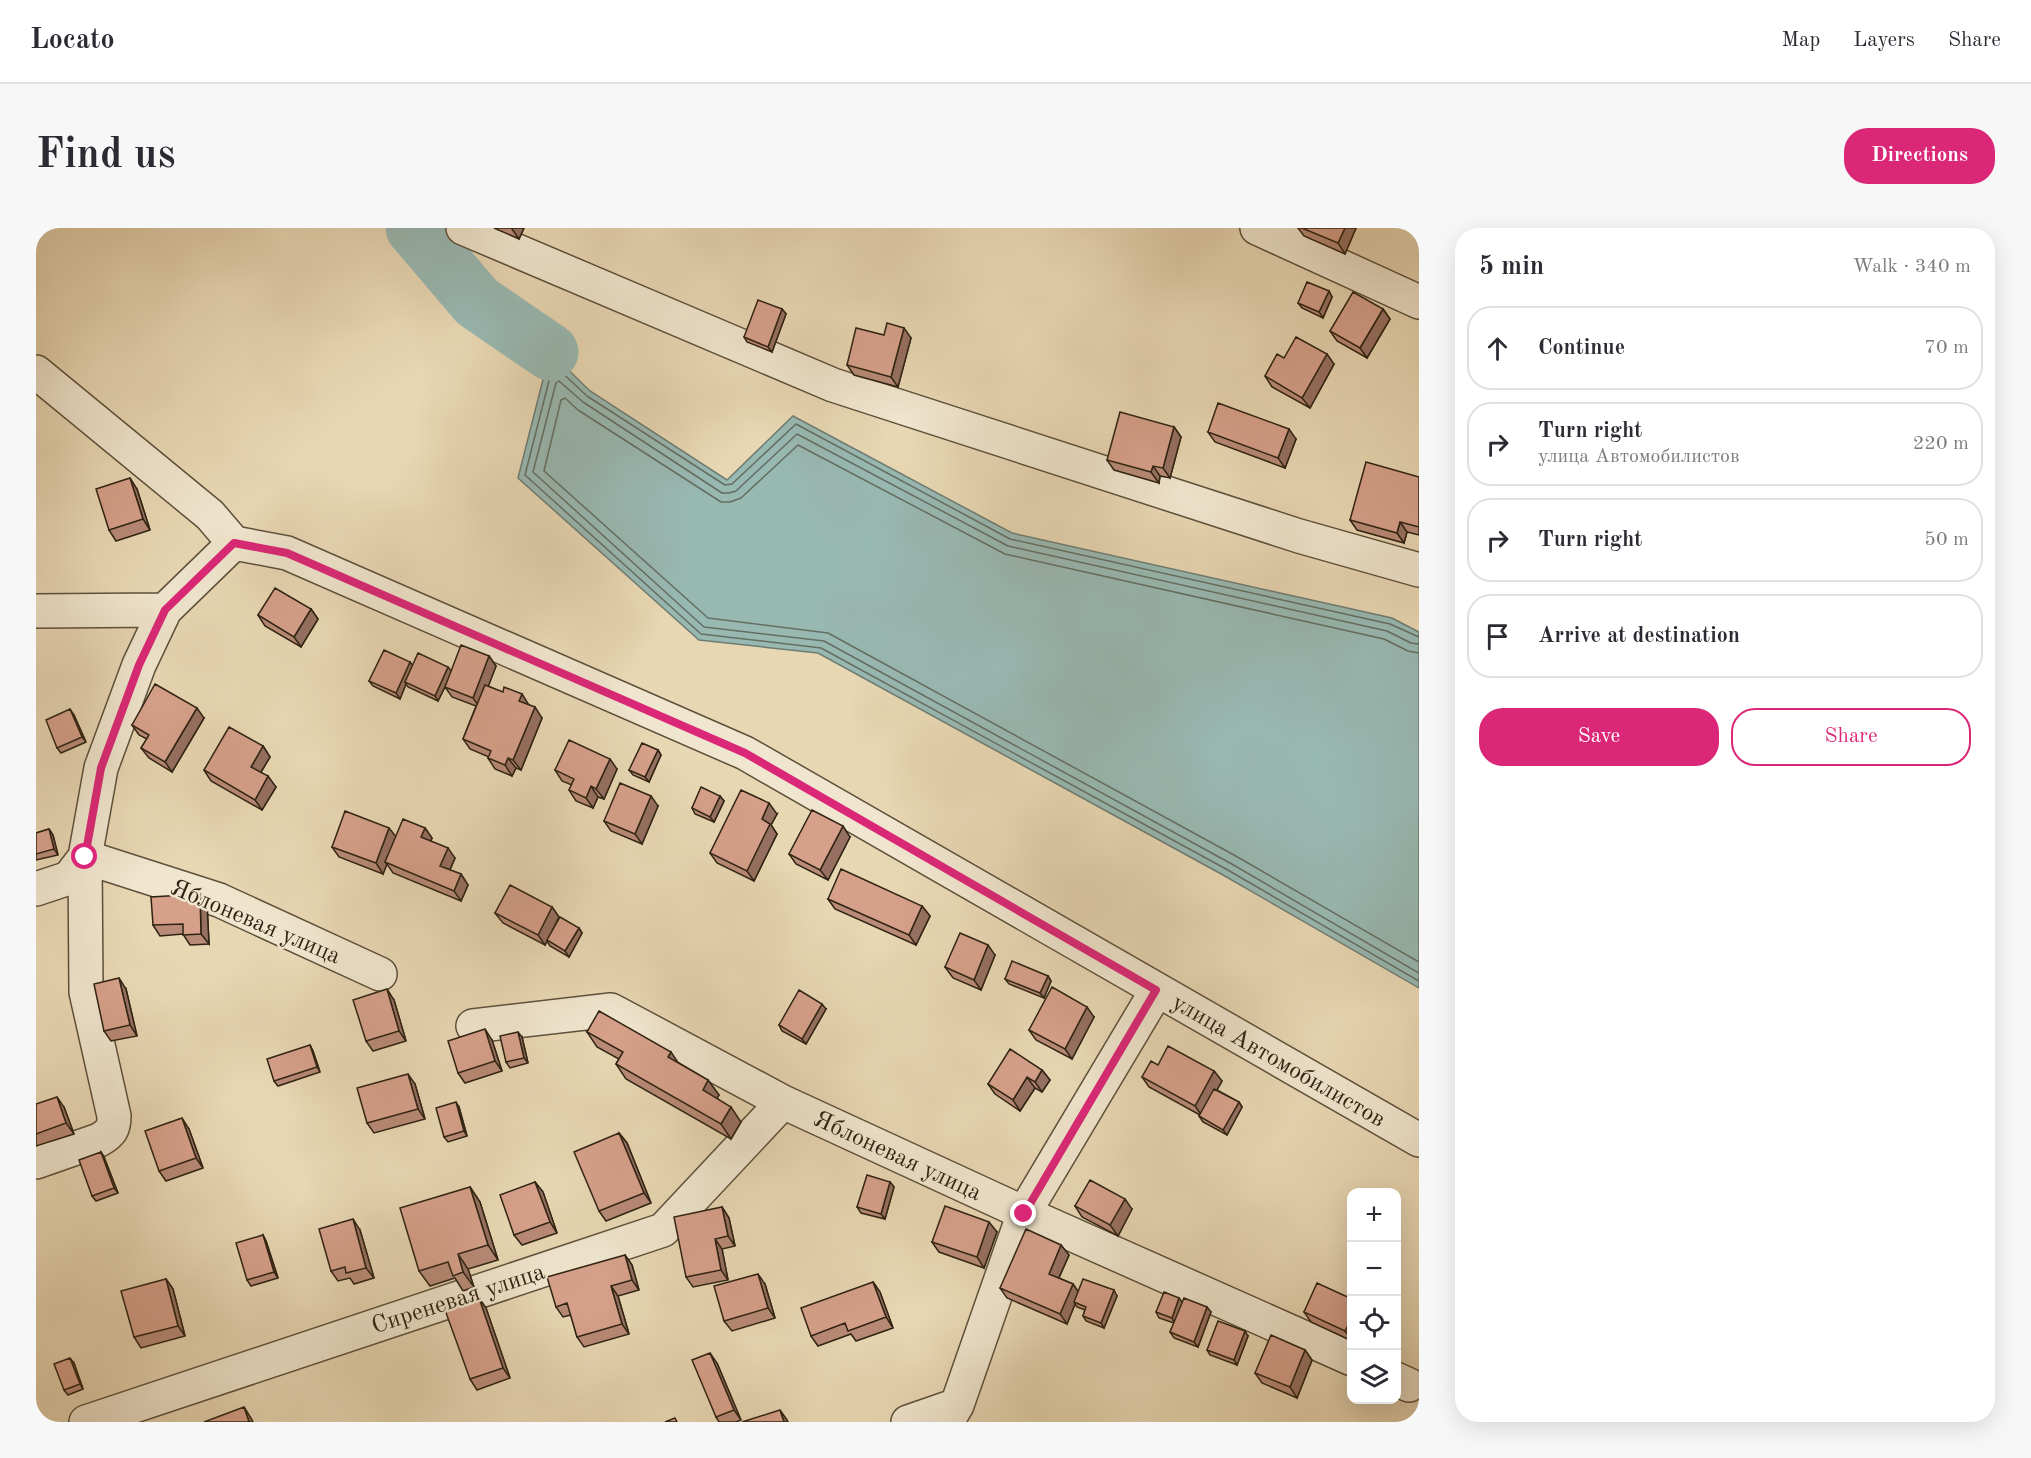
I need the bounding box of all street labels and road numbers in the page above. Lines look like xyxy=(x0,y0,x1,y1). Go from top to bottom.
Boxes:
street label: Яблоневая улица xyxy=(167,876,344,970)
street label: улица Автомобилистов xyxy=(1167,991,1389,1133)
street label: Яблоневая улица xyxy=(810,1107,985,1206)
street label: Сиреневая улица xyxy=(369,1261,548,1339)

